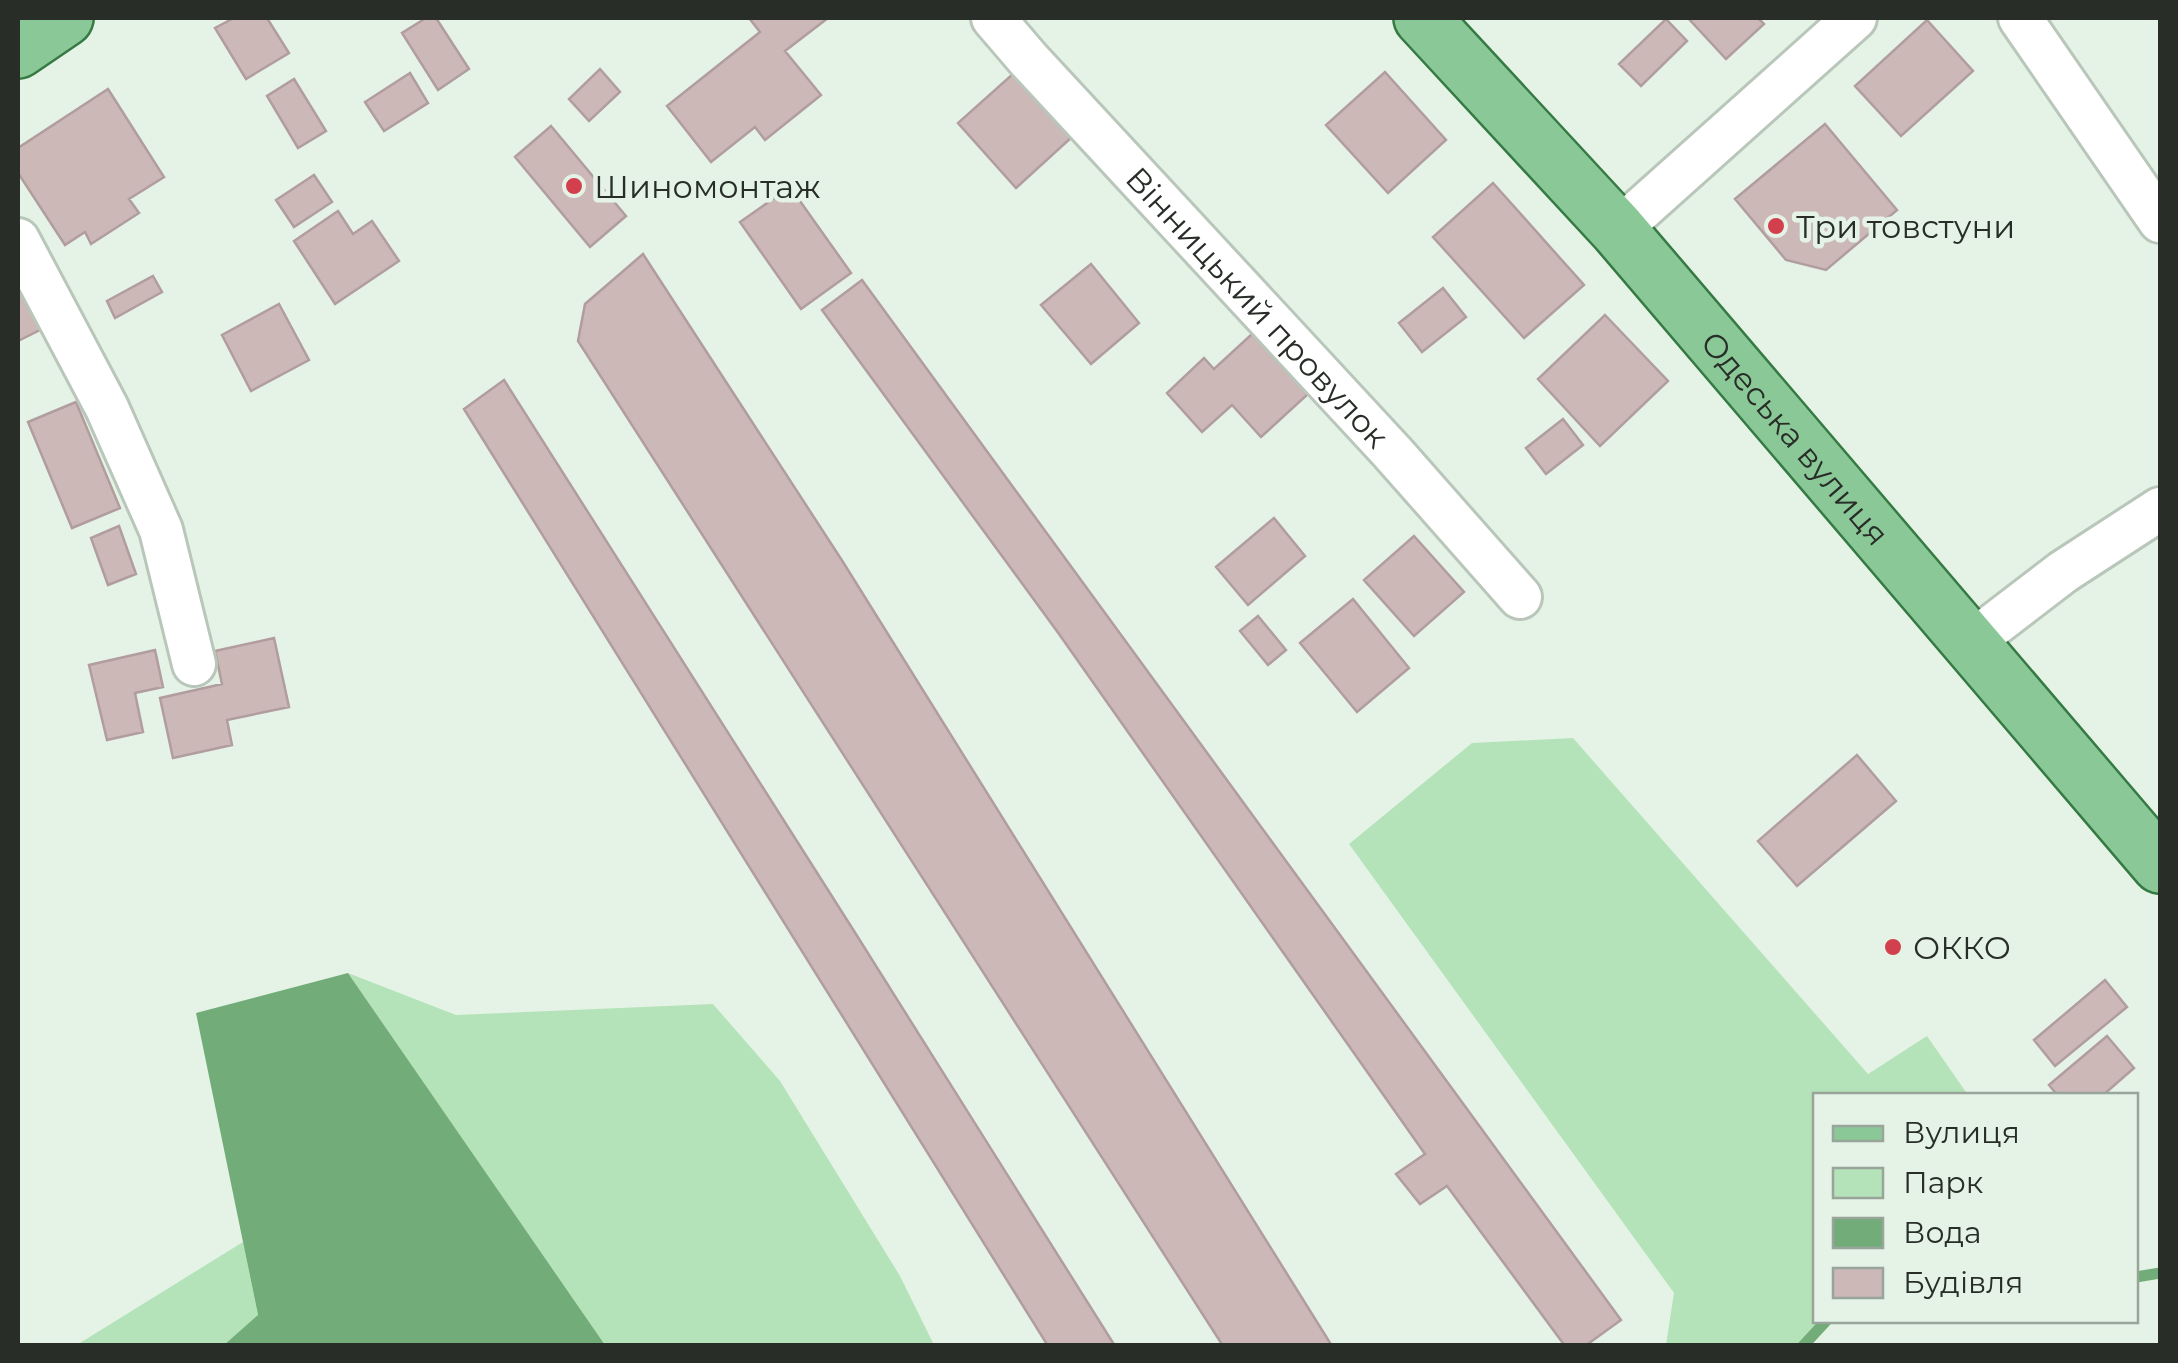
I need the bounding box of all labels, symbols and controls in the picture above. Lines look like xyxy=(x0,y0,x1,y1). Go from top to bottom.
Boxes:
street label: Вінницький провулок xyxy=(1118,159,1398,456)
place label: Шиномонтаж xyxy=(594,167,820,206)
marker: Шиномонтаж xyxy=(563,175,585,197)
place label: Три товстуни xyxy=(1796,207,2015,246)
marker: Три товстуни xyxy=(1765,215,1787,237)
street label: Одеська вулиця xyxy=(1693,323,1898,553)
place label: ОККО xyxy=(1913,928,2011,967)
marker: ОККО xyxy=(1882,936,1904,958)
legend xyxy=(1813,1093,2138,1323)
text: Вулиця xyxy=(1903,1114,2020,1151)
text: Парк xyxy=(1903,1164,1984,1201)
text: Вода xyxy=(1903,1214,1982,1251)
text: Будівля xyxy=(1903,1264,2023,1301)

